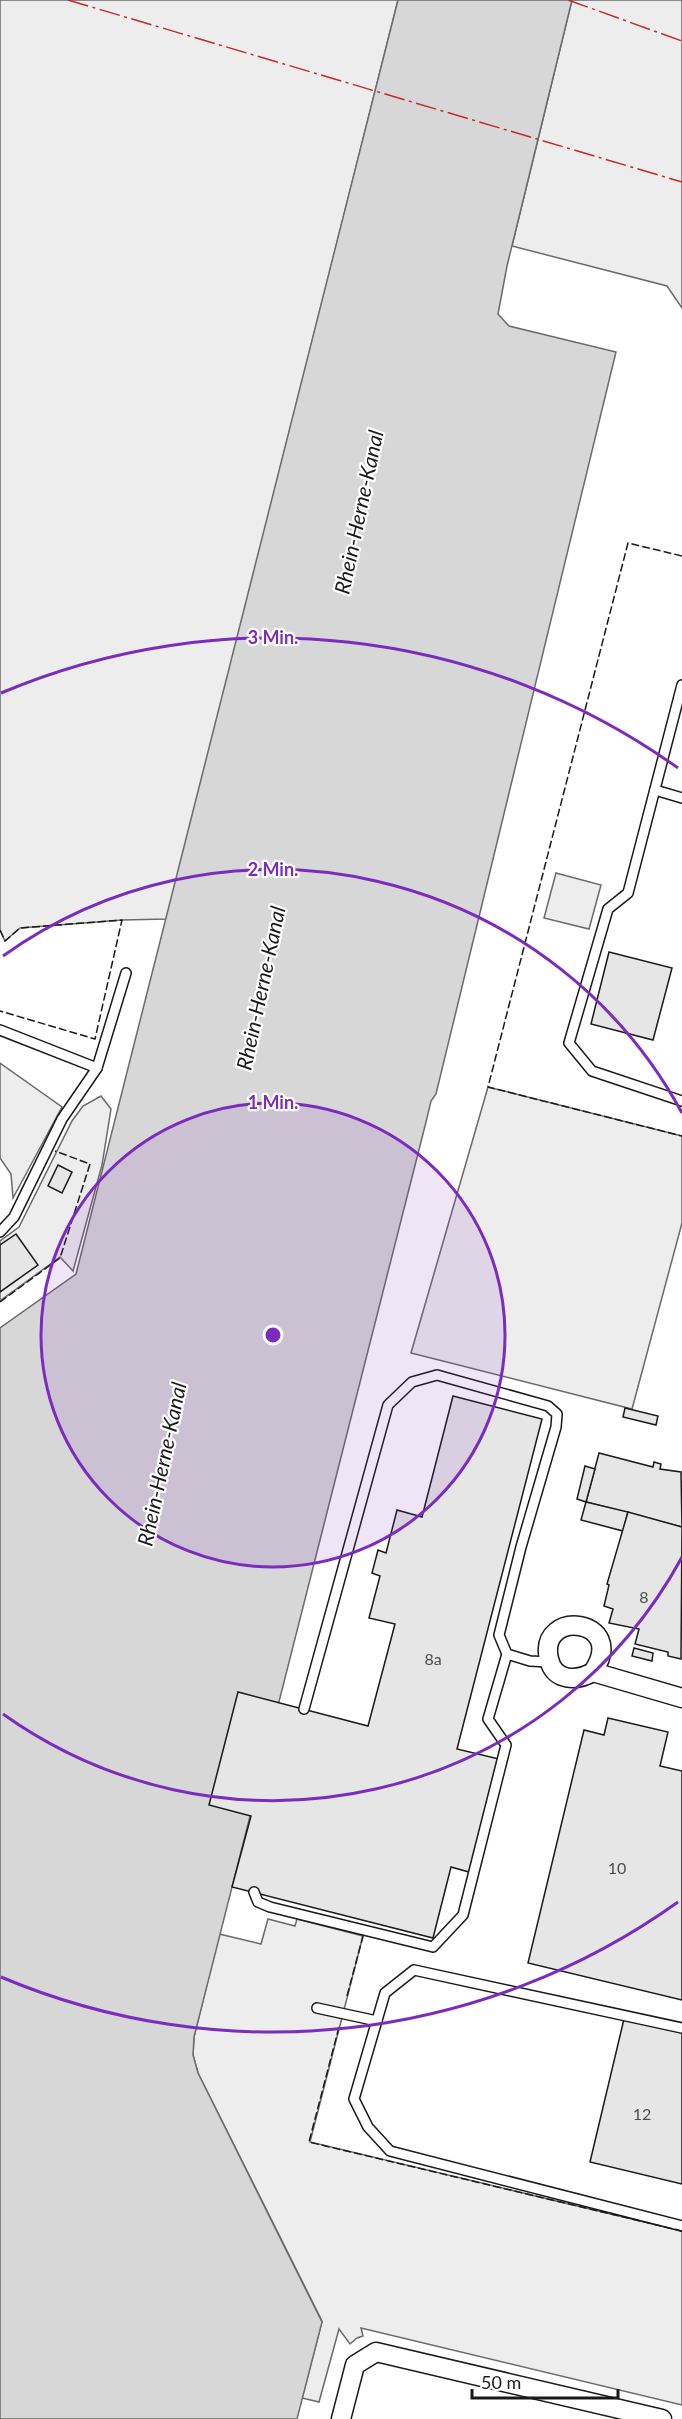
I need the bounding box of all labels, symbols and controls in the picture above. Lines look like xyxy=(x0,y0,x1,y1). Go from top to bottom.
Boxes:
water label: Rhein-Herne-Kanal xyxy=(328,428,388,596)
text: 3 Min. xyxy=(248,626,298,648)
text: 2 Min. xyxy=(248,858,298,880)
water label: Rhein-Herne-Kanal xyxy=(230,904,290,1072)
text: 1 Min. xyxy=(248,1091,298,1113)
centre of rings xyxy=(263,1325,283,1345)
water label: Rhein-Herne-Kanal xyxy=(131,1380,191,1548)
house number: 8 xyxy=(639,1587,649,1606)
house number: 8a xyxy=(424,1649,442,1668)
house number: 10 xyxy=(608,1858,626,1877)
house number: 12 xyxy=(633,2104,651,2123)
scale bar xyxy=(472,2362,618,2400)
text: 50 m xyxy=(481,2371,521,2393)

